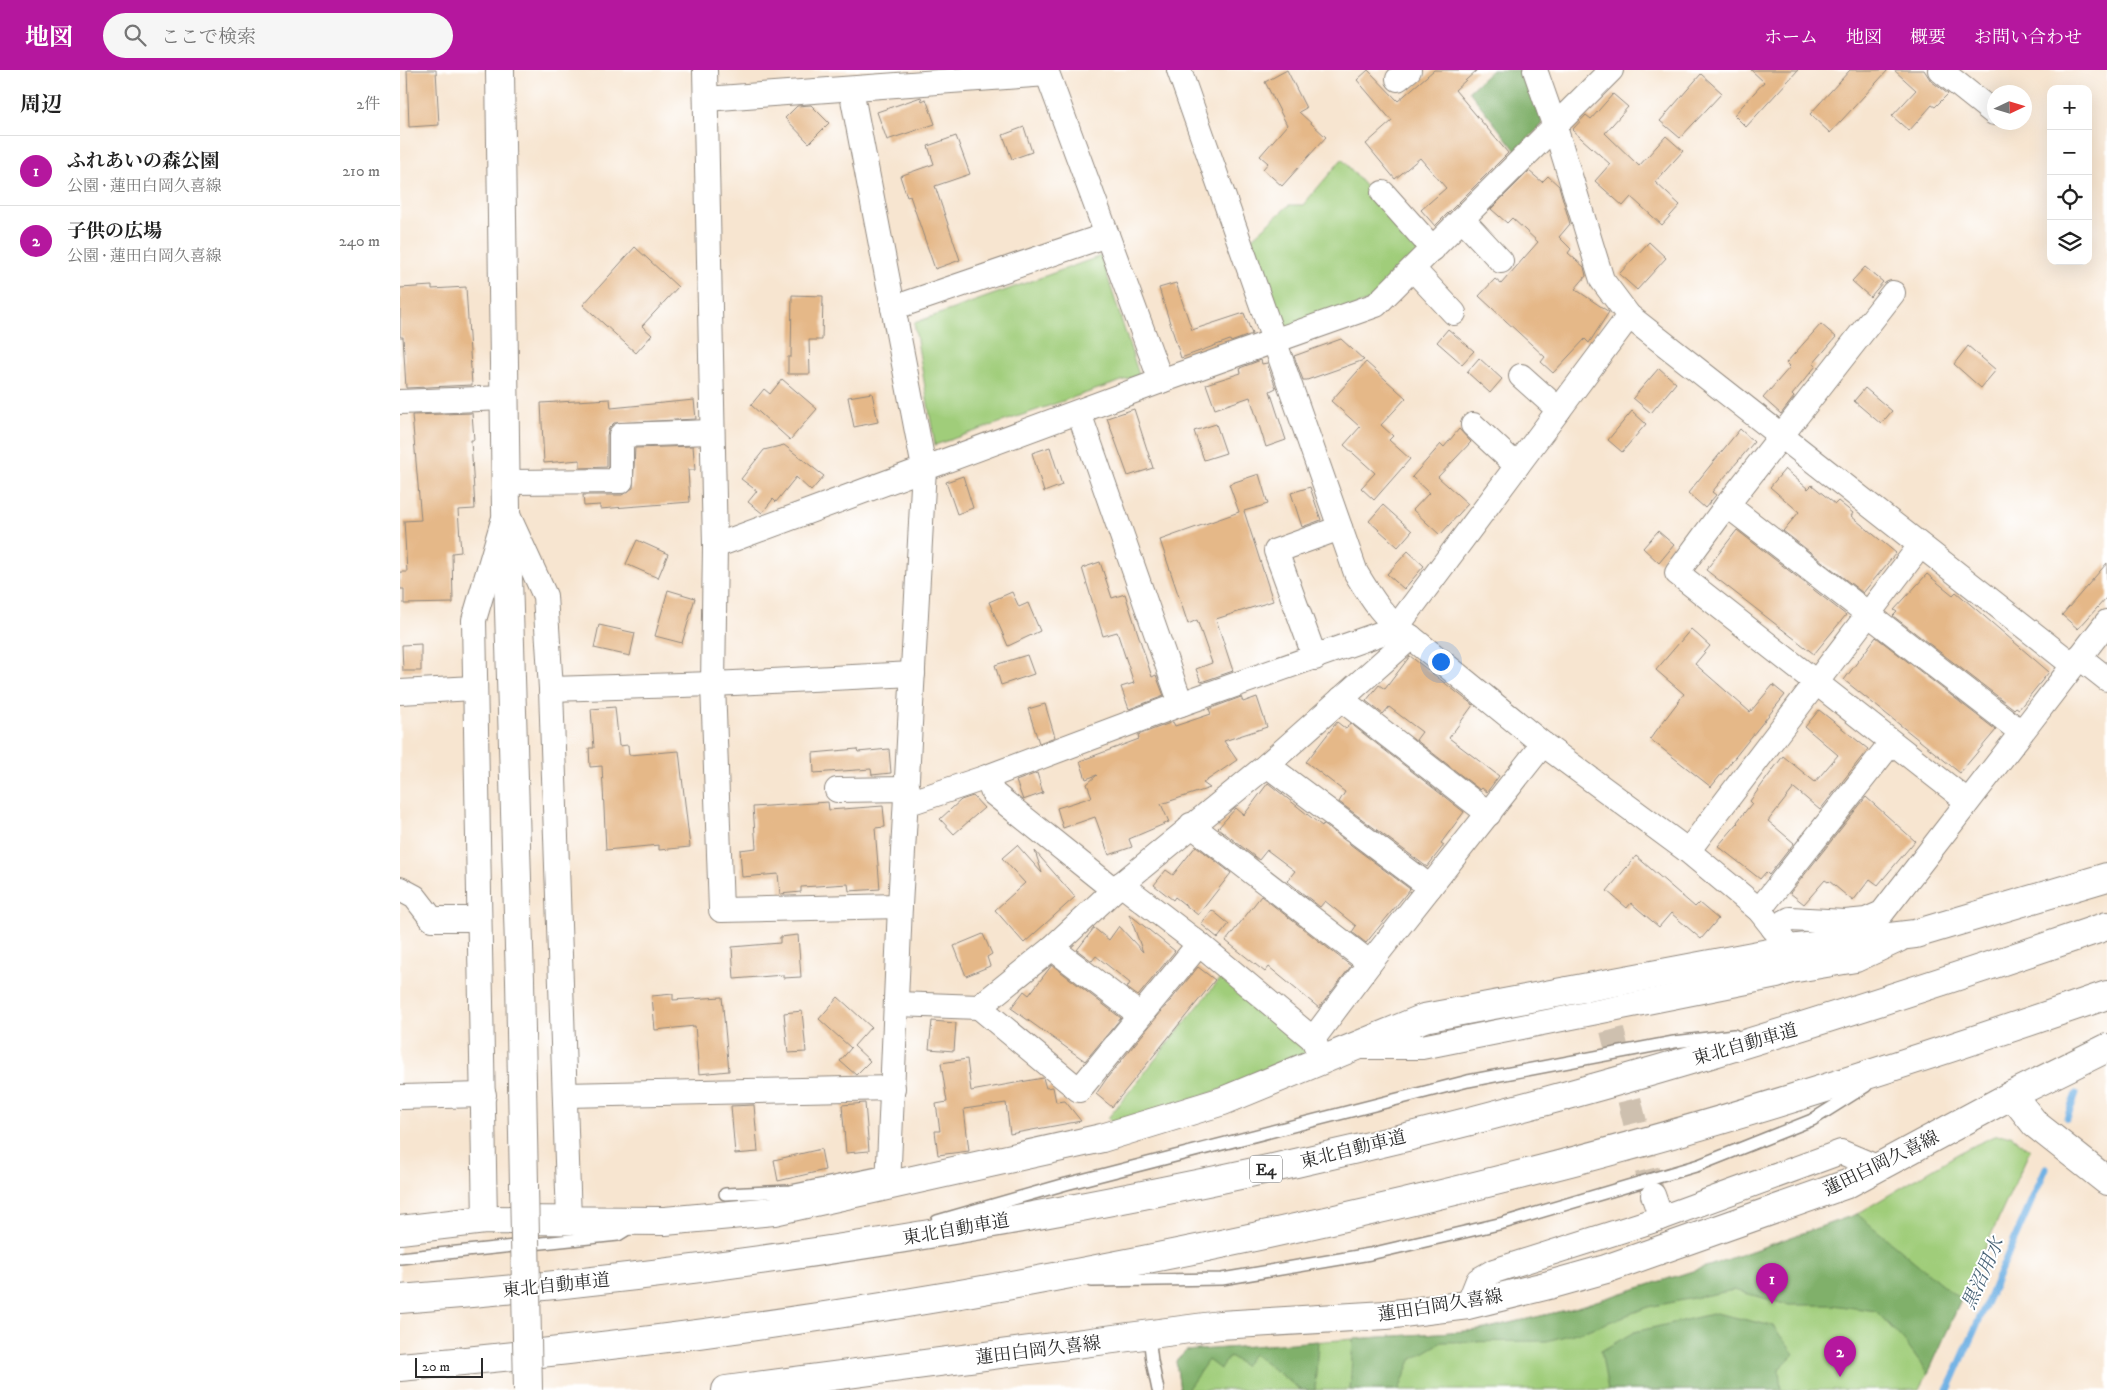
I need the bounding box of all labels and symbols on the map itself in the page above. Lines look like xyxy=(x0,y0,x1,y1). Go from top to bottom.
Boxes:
north arrow xyxy=(1987,85,2032,130)
your location xyxy=(1428,649,1454,675)
street label: 東北自動車道 xyxy=(1690,1020,1800,1070)
street label: 東北自動車道 xyxy=(1298,1126,1408,1174)
street label: 蓮田白岡久喜線 xyxy=(1820,1126,1943,1201)
road number: E4 xyxy=(1250,1156,1282,1182)
street label: 東北自動車道 xyxy=(901,1210,1011,1250)
water label: 黒沼用水 xyxy=(1957,1232,2010,1313)
pin: 1 xyxy=(1756,1263,1788,1304)
street label: 東北自動車道 xyxy=(501,1269,611,1303)
street label: 蓮田白岡久喜線 xyxy=(1376,1285,1504,1327)
street label: 蓮田白岡久喜線 xyxy=(974,1332,1102,1370)
pin: 2 xyxy=(1824,1336,1856,1377)
scale bar xyxy=(415,1355,482,1378)

